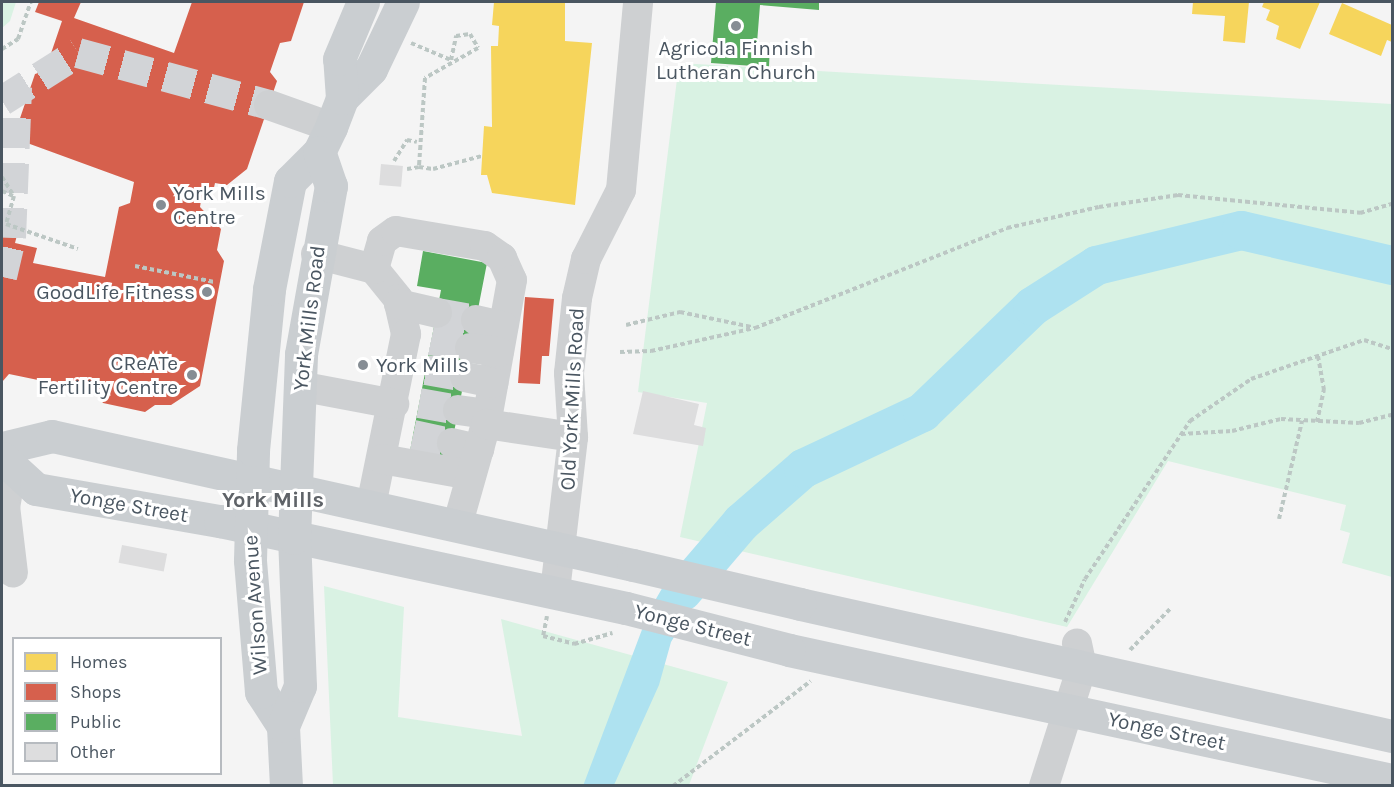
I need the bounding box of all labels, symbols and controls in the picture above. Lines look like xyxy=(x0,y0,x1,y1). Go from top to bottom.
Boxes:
marker: Agricola Finnish Lutheran Church xyxy=(729,19,743,33)
place label: Agricola Finnish Lutheran Church xyxy=(656,35,816,85)
place label: York Mills Centre xyxy=(173,180,266,230)
marker: York Mills Centre xyxy=(154,198,168,212)
street label: York Mills Road xyxy=(288,244,330,392)
place label: GoodLife Fitness xyxy=(36,279,195,305)
marker: GoodLife Fitness xyxy=(200,285,214,299)
street label: Old York Mills Road xyxy=(555,307,589,491)
place label: CReATe Fertility Centre xyxy=(38,350,178,400)
place label: York Mills xyxy=(376,352,469,378)
marker: York Mills xyxy=(354,356,372,374)
marker: CReATe Fertility Centre xyxy=(183,366,201,384)
street label: Yonge Street xyxy=(68,482,190,528)
district label: York Mills xyxy=(222,488,324,514)
street label: Wilson Avenue xyxy=(238,534,272,676)
street label: Yonge Street xyxy=(632,598,754,652)
legend xyxy=(12,637,222,775)
text: Homes xyxy=(70,651,127,673)
text: Shops xyxy=(70,681,122,703)
street label: Yonge Street xyxy=(1106,706,1228,756)
text: Public xyxy=(70,711,121,733)
text: Other xyxy=(70,741,115,763)

